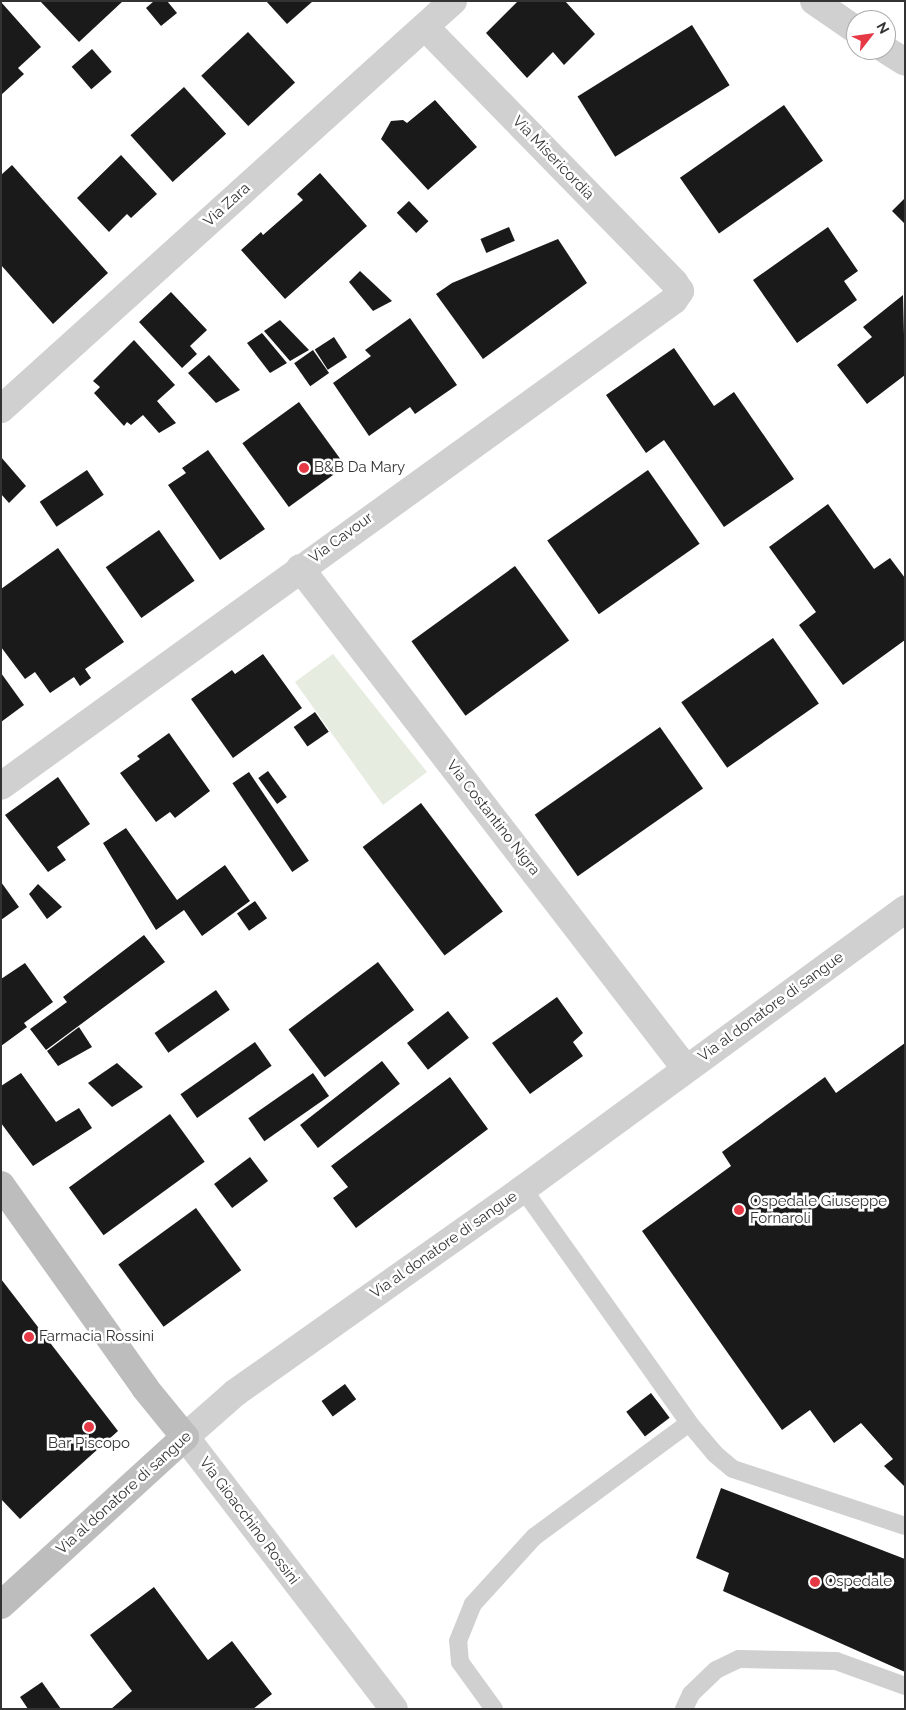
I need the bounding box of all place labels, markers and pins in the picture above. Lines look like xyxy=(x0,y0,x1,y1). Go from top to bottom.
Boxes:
place label: B&B Da Mary xyxy=(314,459,405,477)
marker: B&B Da Mary xyxy=(298,462,310,474)
place label: Ospedale Giuseppe Fornaroli xyxy=(750,1192,887,1227)
marker: Ospedale Giuseppe Fornaroli xyxy=(732,1203,746,1217)
place label: Farmacia Rossini xyxy=(39,1328,154,1346)
marker: Farmacia Rossini xyxy=(23,1331,35,1343)
marker: Bar Piscopo xyxy=(83,1421,95,1433)
place label: Bar Piscopo xyxy=(48,1435,130,1453)
place label: Ospedale xyxy=(825,1573,892,1591)
marker: Ospedale xyxy=(809,1576,821,1588)

